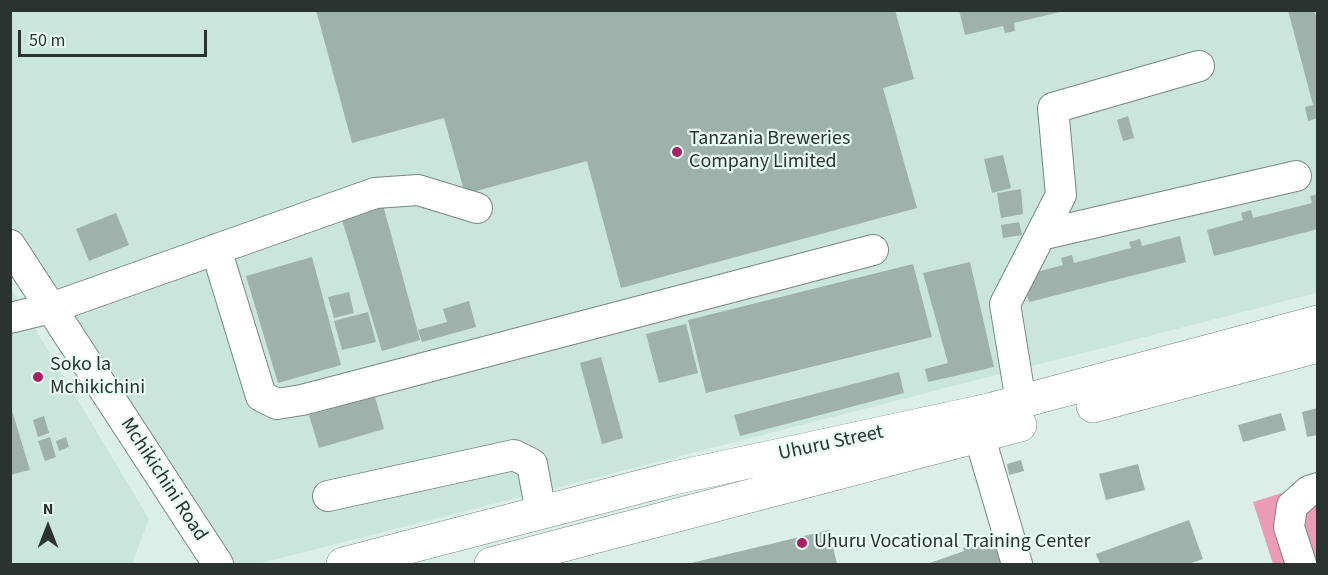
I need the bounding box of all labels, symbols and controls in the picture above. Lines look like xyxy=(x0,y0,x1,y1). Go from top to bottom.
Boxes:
scale bar xyxy=(21,18,210,56)
text: 50 m xyxy=(29,28,65,53)
place label: Tanzania Breweries Company Limited xyxy=(689,128,850,175)
marker: Tanzania Breweries Company Limited xyxy=(670,145,684,159)
place label: Soko la Mchikichini xyxy=(50,354,145,401)
marker: Soko la Mchikichini xyxy=(31,370,45,384)
street label: Mchikichini Road xyxy=(114,414,212,546)
street label: Uhuru Street xyxy=(776,421,886,467)
north arrow xyxy=(18,497,78,557)
text: N xyxy=(43,498,53,520)
place label: Uhuru Vocational Training Center xyxy=(814,531,1090,555)
marker: Uhuru Vocational Training Center xyxy=(795,536,809,550)

